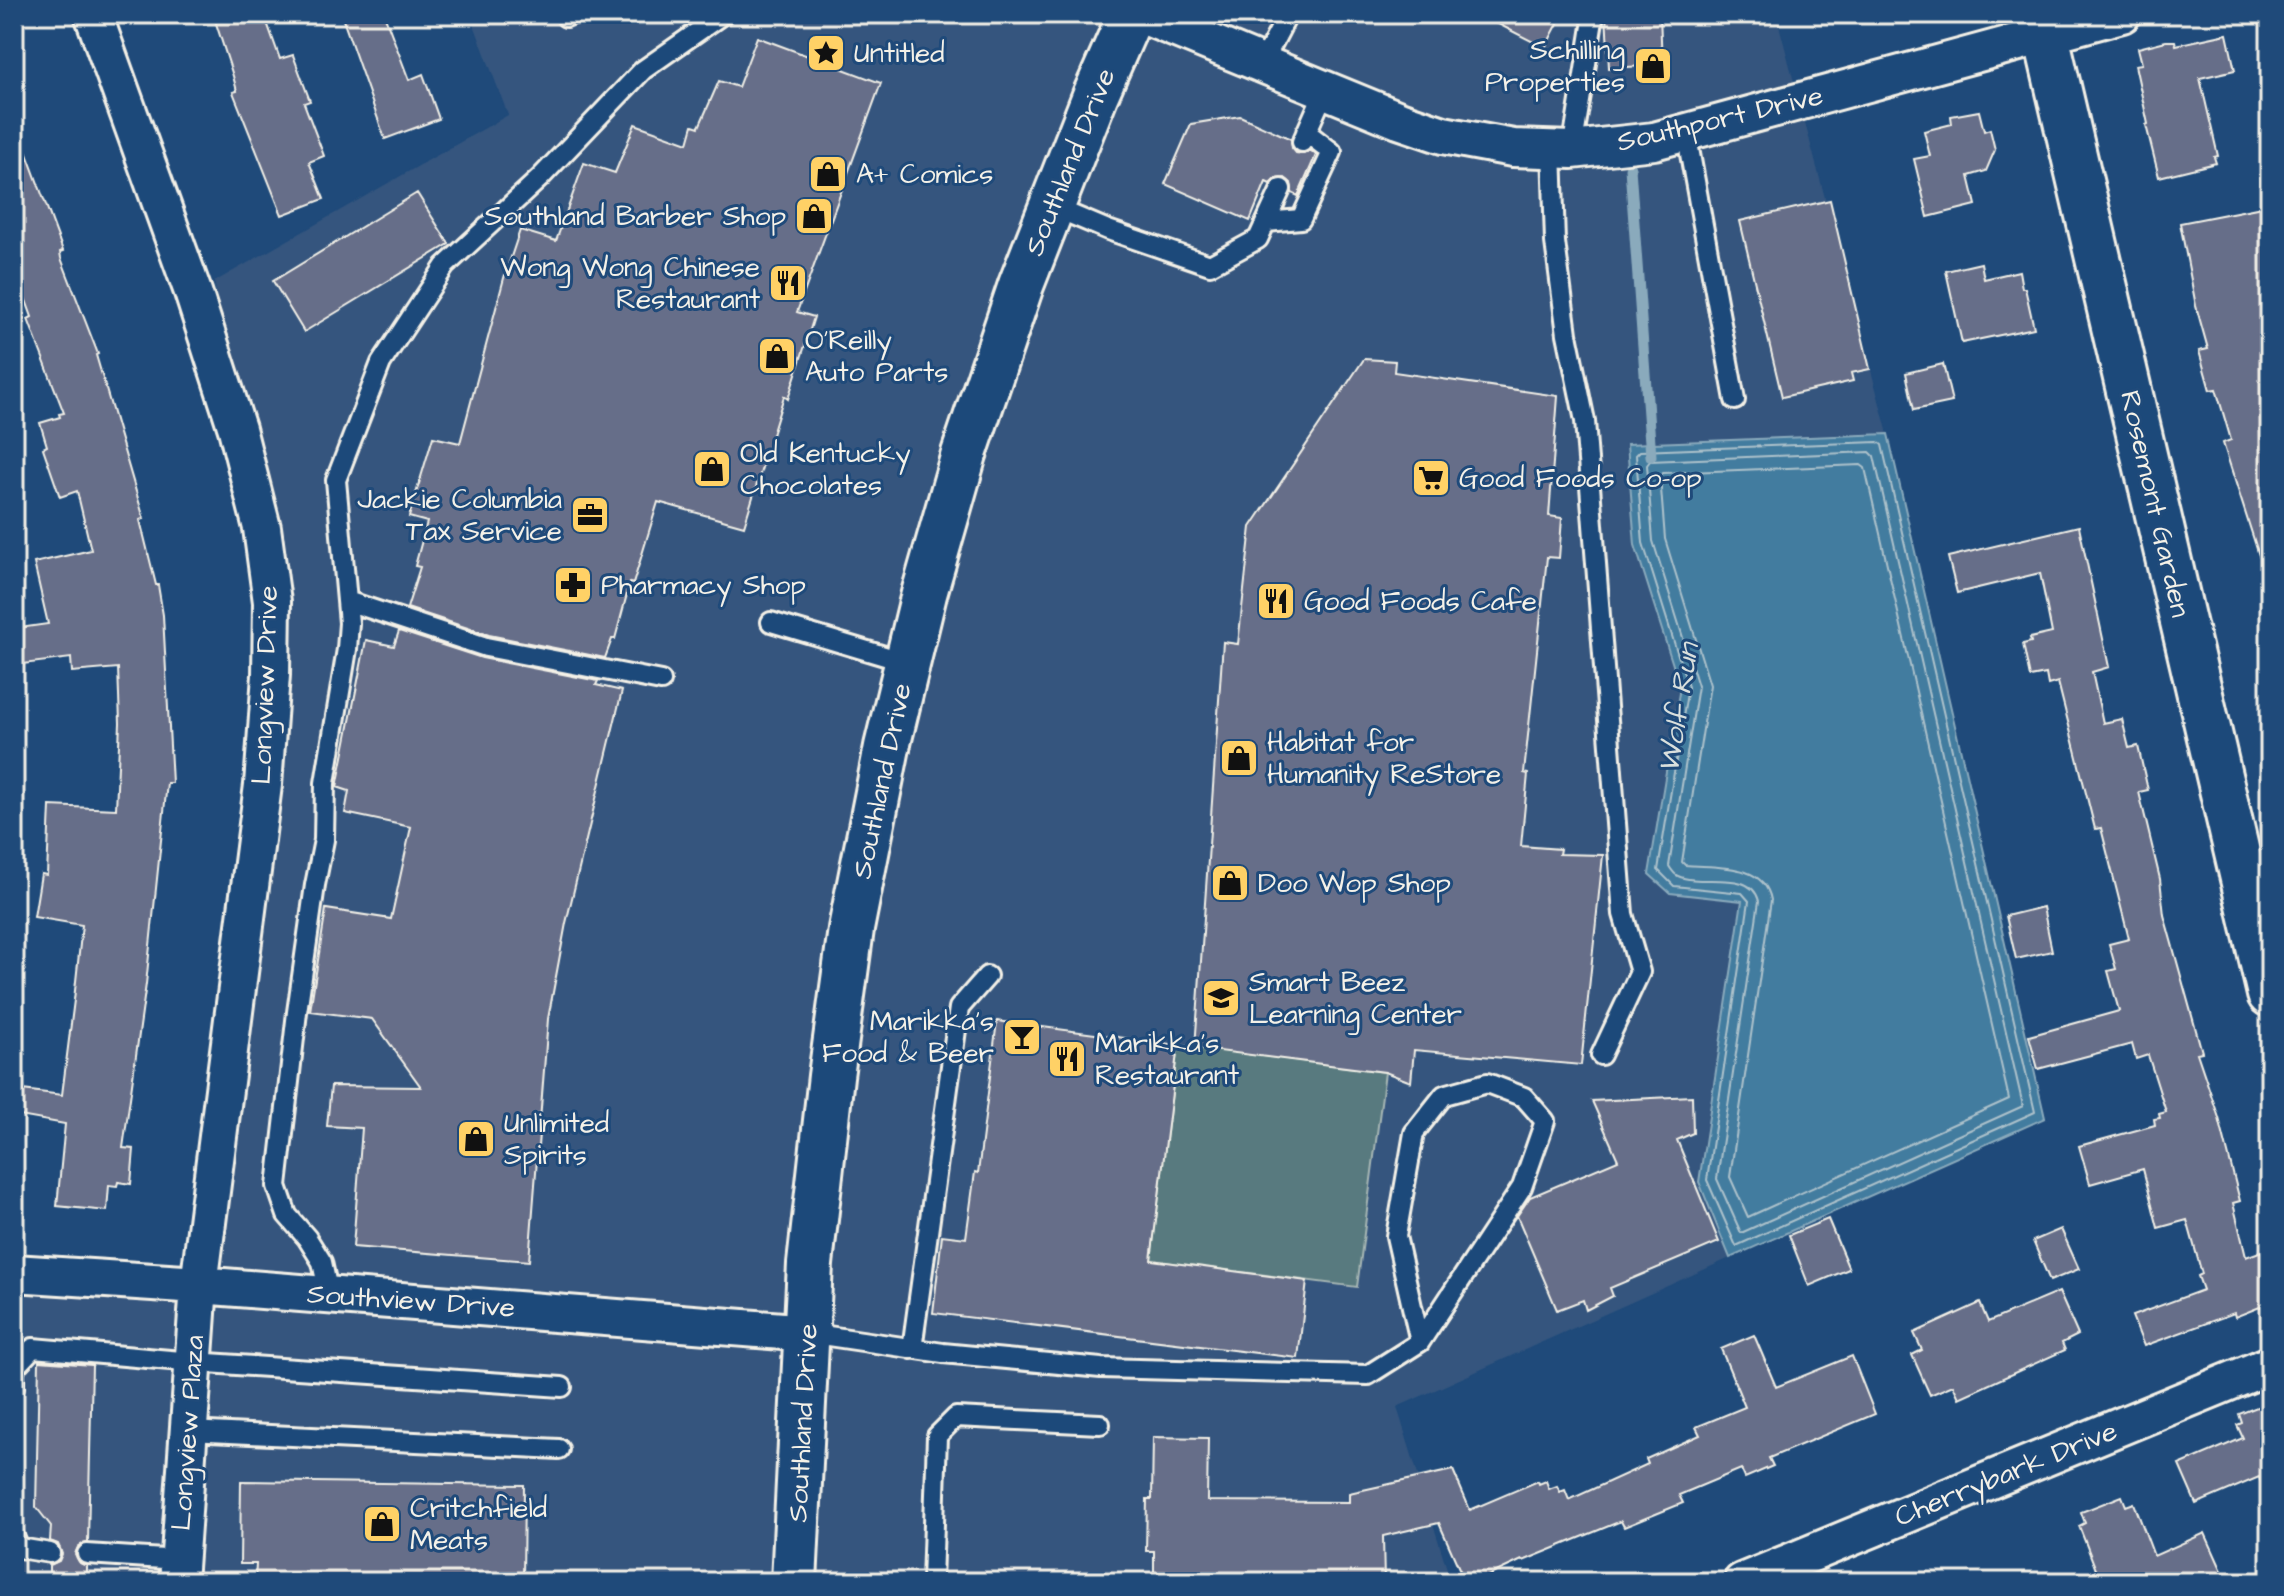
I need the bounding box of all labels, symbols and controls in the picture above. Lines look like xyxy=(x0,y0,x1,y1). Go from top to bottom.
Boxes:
place label: Schilling Properties xyxy=(1485,31,1625,102)
place icon: Untitled xyxy=(805,32,847,74)
place label: Untitled xyxy=(854,34,945,73)
shop icon: Schilling Properties xyxy=(1632,45,1674,87)
street label: Southland Drive xyxy=(1015,62,1125,262)
street label: Southport Drive xyxy=(1613,76,1827,162)
shop icon: A+ Comics xyxy=(807,153,849,195)
place label: A+ Comics xyxy=(856,155,993,194)
shop icon: Southland Barber Shop xyxy=(793,195,835,237)
place label: Southland Barber Shop xyxy=(484,197,786,236)
place label: Wong Wong Chinese Restaurant xyxy=(500,248,761,319)
restaurant icon: Wong Wong Chinese Restaurant xyxy=(767,262,809,304)
place label: O'Reilly Auto Parts xyxy=(805,321,948,392)
shop icon: O'Reilly Auto Parts xyxy=(756,335,798,377)
street label: Rosemont Garden xyxy=(2110,387,2200,621)
place label: Old Kentucky Chocolates xyxy=(740,434,911,505)
shop icon: Old Kentucky Chocolates xyxy=(691,448,733,490)
supermarket icon: Good Foods Co-op xyxy=(1410,457,1452,499)
place label: Good Foods Co-op xyxy=(1459,459,1702,498)
place label: Jackie Columbia Tax Service xyxy=(357,480,562,551)
office icon: Jackie Columbia Tax Service xyxy=(569,494,611,536)
pharmacy icon: Pharmacy Shop xyxy=(552,564,594,606)
place label: Pharmacy Shop xyxy=(601,566,806,607)
restaurant icon: Good Foods Cafe xyxy=(1255,580,1297,622)
place label: Good Foods Cafe xyxy=(1304,582,1537,621)
street label: Longview Drive xyxy=(242,585,289,785)
water label: Wolf Run xyxy=(1648,637,1710,776)
street label: Southland Drive xyxy=(842,680,922,882)
place label: Habitat for Humanity ReStore xyxy=(1267,723,1501,796)
shop icon: Habitat for Humanity ReStore xyxy=(1218,737,1260,779)
shop icon: Doo Wop Shop xyxy=(1209,862,1251,904)
place label: Doo Wop Shop xyxy=(1258,864,1451,903)
place label: Smart Beez Learning Center xyxy=(1249,963,1462,1035)
school or university icon: Smart Beez Learning Center xyxy=(1200,977,1242,1019)
place label: Marikka's Food & Beer xyxy=(822,1002,994,1073)
bar icon: Marikka's Food & Beer xyxy=(1001,1016,1043,1058)
place label: Marikka's Restaurant xyxy=(1095,1024,1240,1095)
restaurant icon: Marikka's Restaurant xyxy=(1046,1038,1088,1080)
place label: Unlimited Spirits xyxy=(504,1104,609,1175)
shop icon: Unlimited Spirits xyxy=(455,1118,497,1160)
street label: Southview Drive xyxy=(306,1274,516,1328)
street label: Southland Drive xyxy=(778,1323,828,1523)
street label: Longview Plaza xyxy=(162,1334,215,1532)
street label: Cherrybark Drive xyxy=(1889,1412,2124,1538)
place label: Critchfield Meats xyxy=(410,1489,547,1560)
shop icon: Critchfield Meats xyxy=(361,1503,403,1545)

